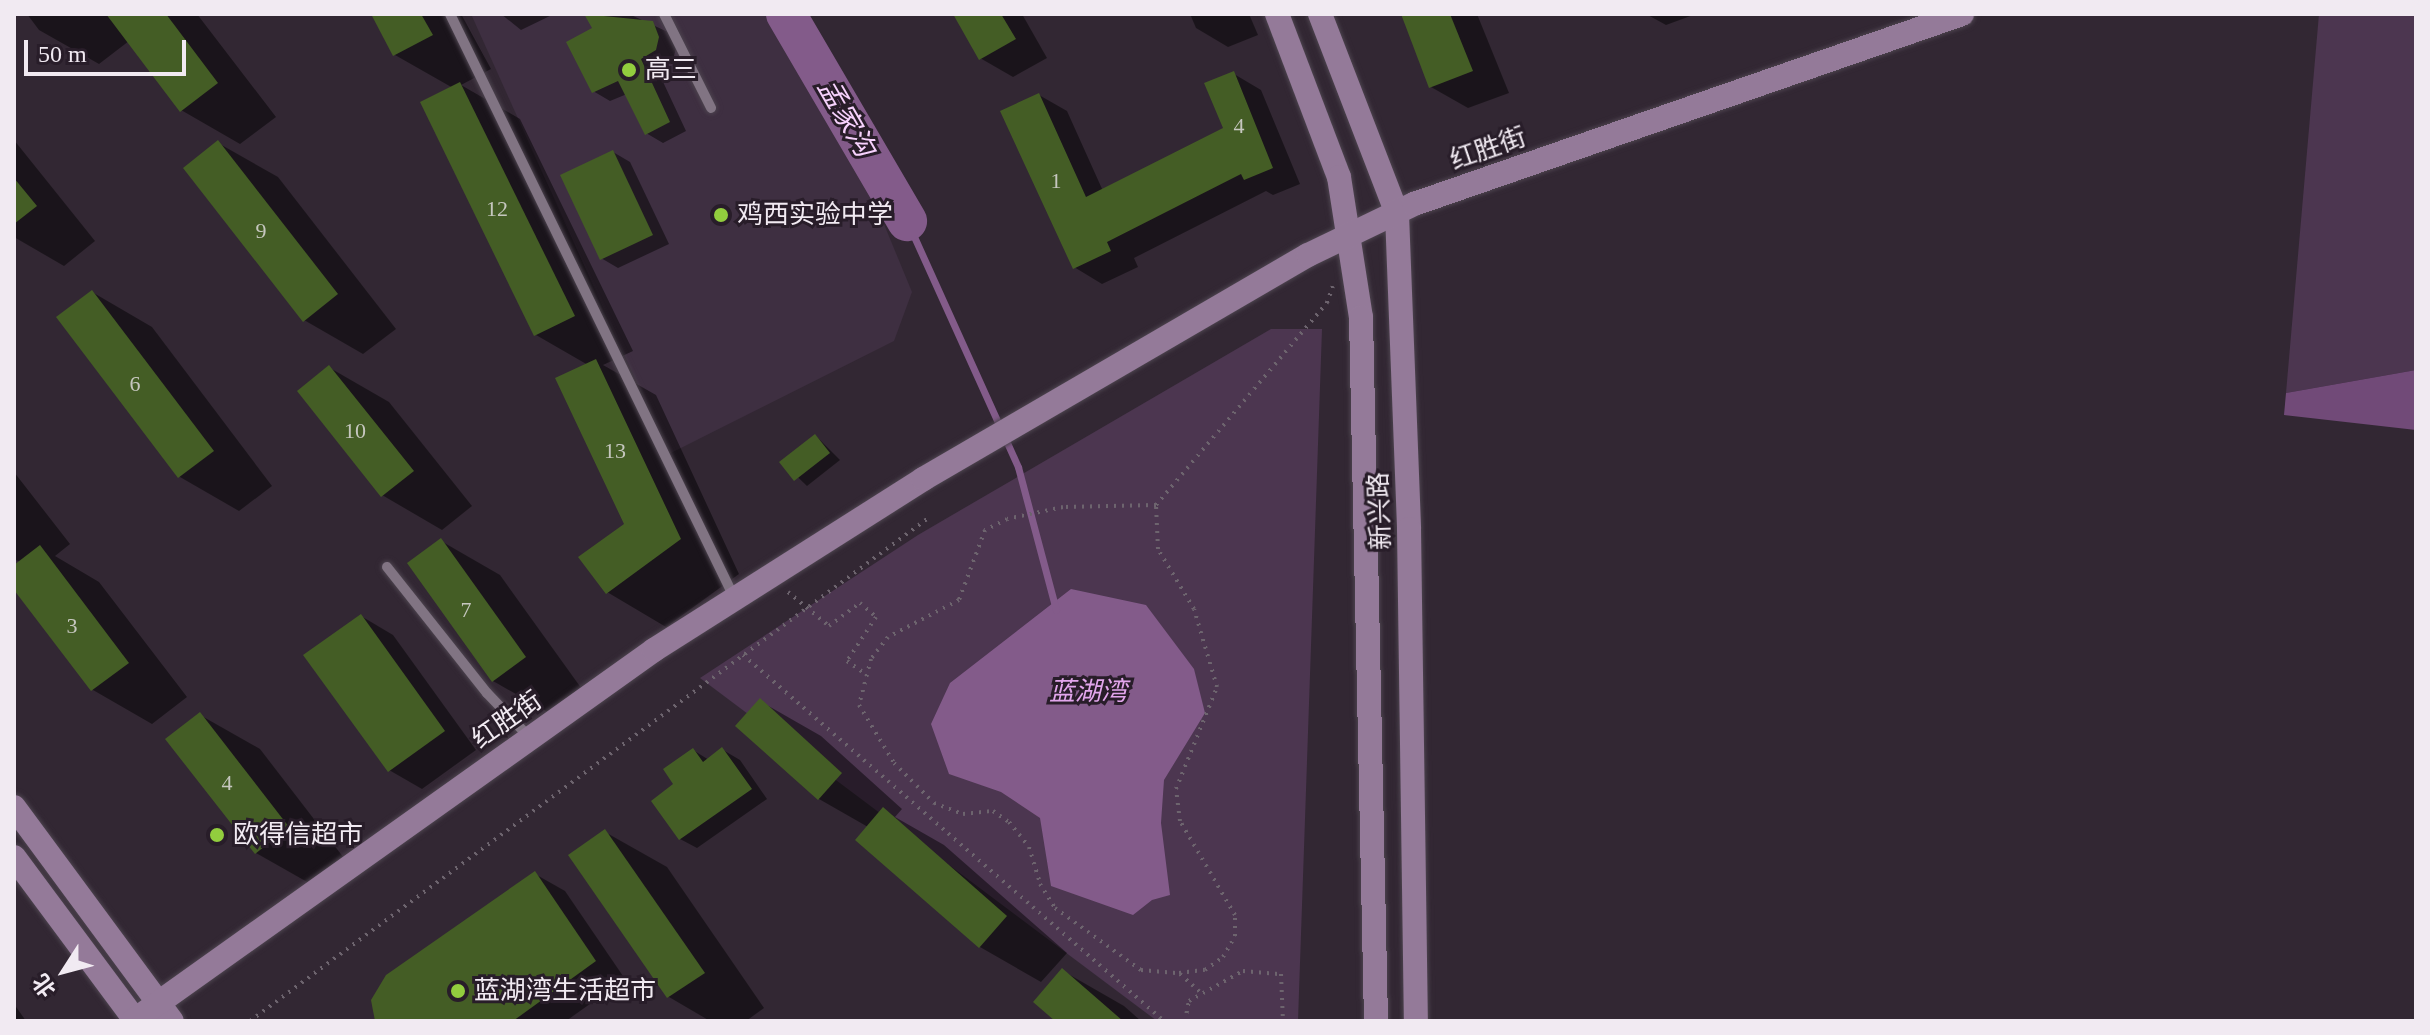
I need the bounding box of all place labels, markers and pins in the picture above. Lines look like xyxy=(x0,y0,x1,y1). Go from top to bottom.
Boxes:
place label: 高三 xyxy=(645,54,697,86)
marker: 高三 xyxy=(620,61,638,79)
place label: 鸡西实验中学 xyxy=(737,199,893,231)
marker: 鸡西实验中学 xyxy=(712,206,730,224)
place label: 欧得信超市 xyxy=(233,819,363,851)
marker: 欧得信超市 xyxy=(208,826,226,844)
place label: 蓝湖湾生活超市 xyxy=(474,975,656,1007)
marker: 蓝湖湾生活超市 xyxy=(449,982,467,1000)

